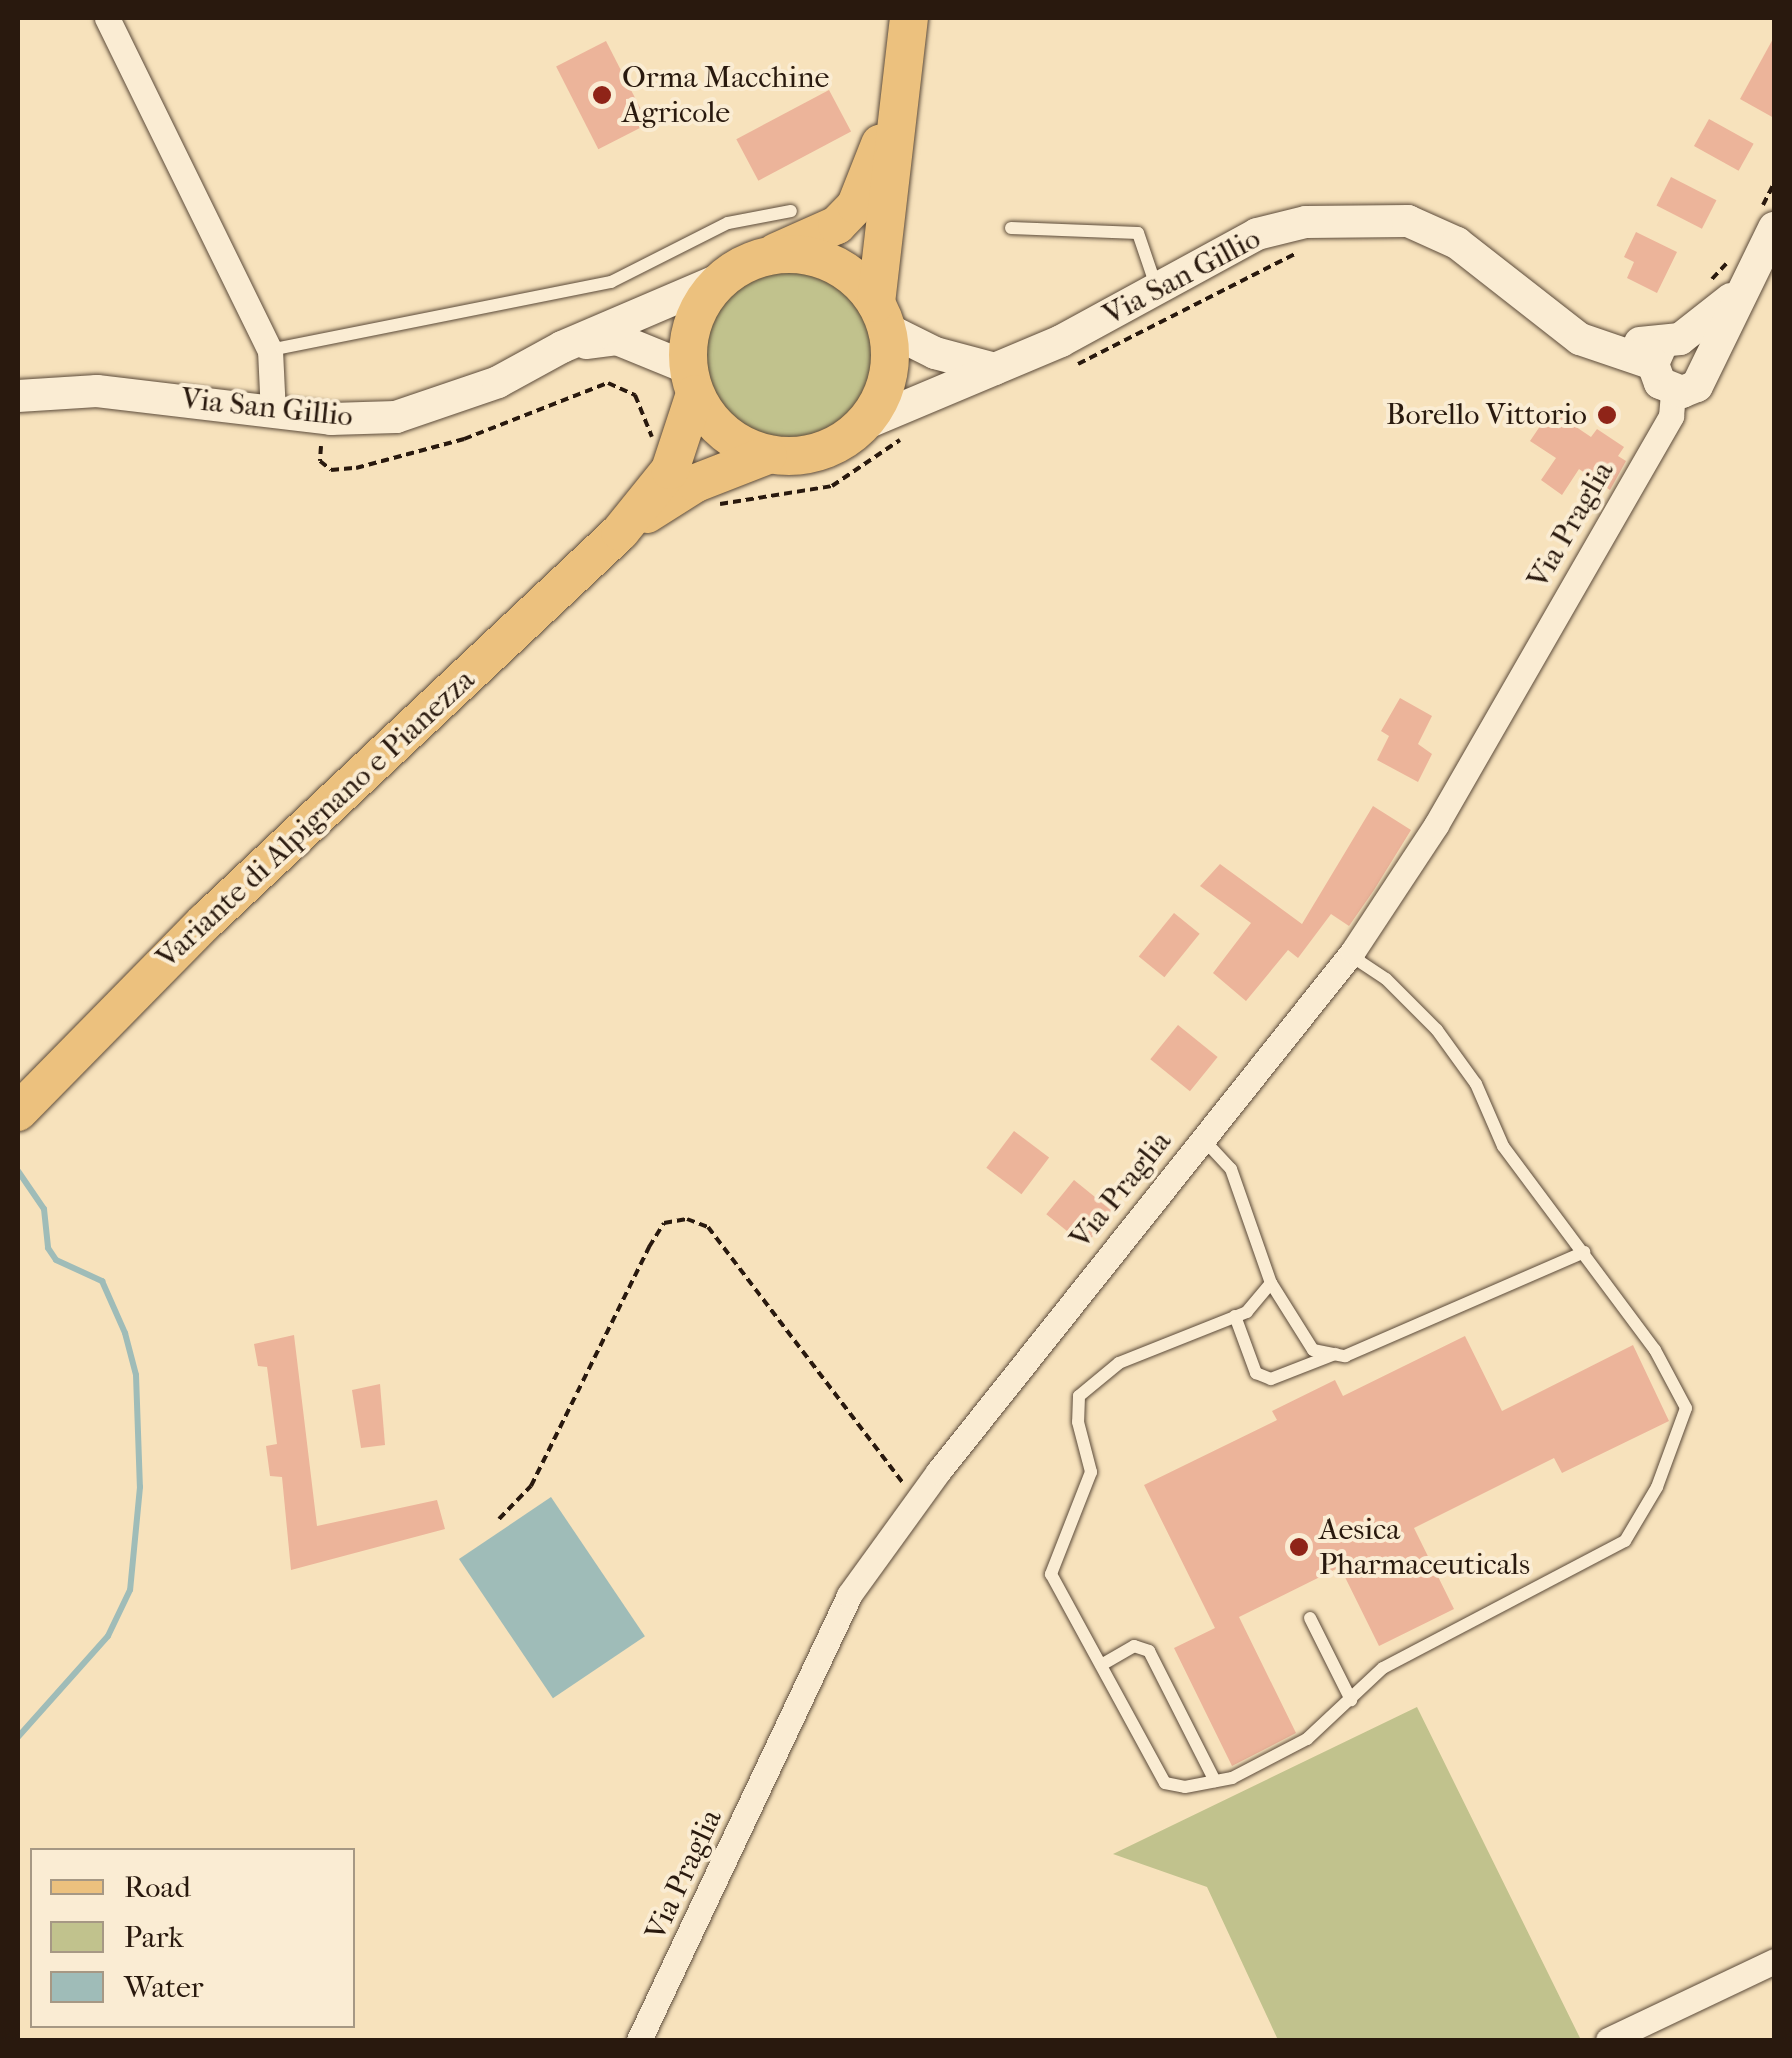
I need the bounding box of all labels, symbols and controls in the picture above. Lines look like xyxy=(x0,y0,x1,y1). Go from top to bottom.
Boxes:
place label: Orma Macchine Agricole xyxy=(622,60,829,130)
marker: Orma Macchine Agricole xyxy=(591,84,613,106)
street label: Via San Gillio xyxy=(1097,221,1267,333)
street label: Via San Gillio xyxy=(179,381,355,435)
place label: Borello Vittorio xyxy=(1386,397,1587,433)
marker: Borello Vittorio xyxy=(1596,404,1618,426)
street label: Via Praglia xyxy=(1520,455,1622,595)
street label: Variante di Alpignano e Pianezza xyxy=(150,662,482,976)
street label: Via Praglia xyxy=(1063,1124,1179,1256)
place label: Aesica Pharmaceuticals xyxy=(1319,1512,1530,1582)
marker: Aesica Pharmaceuticals xyxy=(1288,1536,1310,1558)
street label: Via Praglia xyxy=(638,1804,730,1946)
legend xyxy=(30,1848,355,2028)
text: Road xyxy=(124,1870,191,1905)
text: Park xyxy=(124,1920,184,1955)
text: Water xyxy=(124,1970,204,2005)

